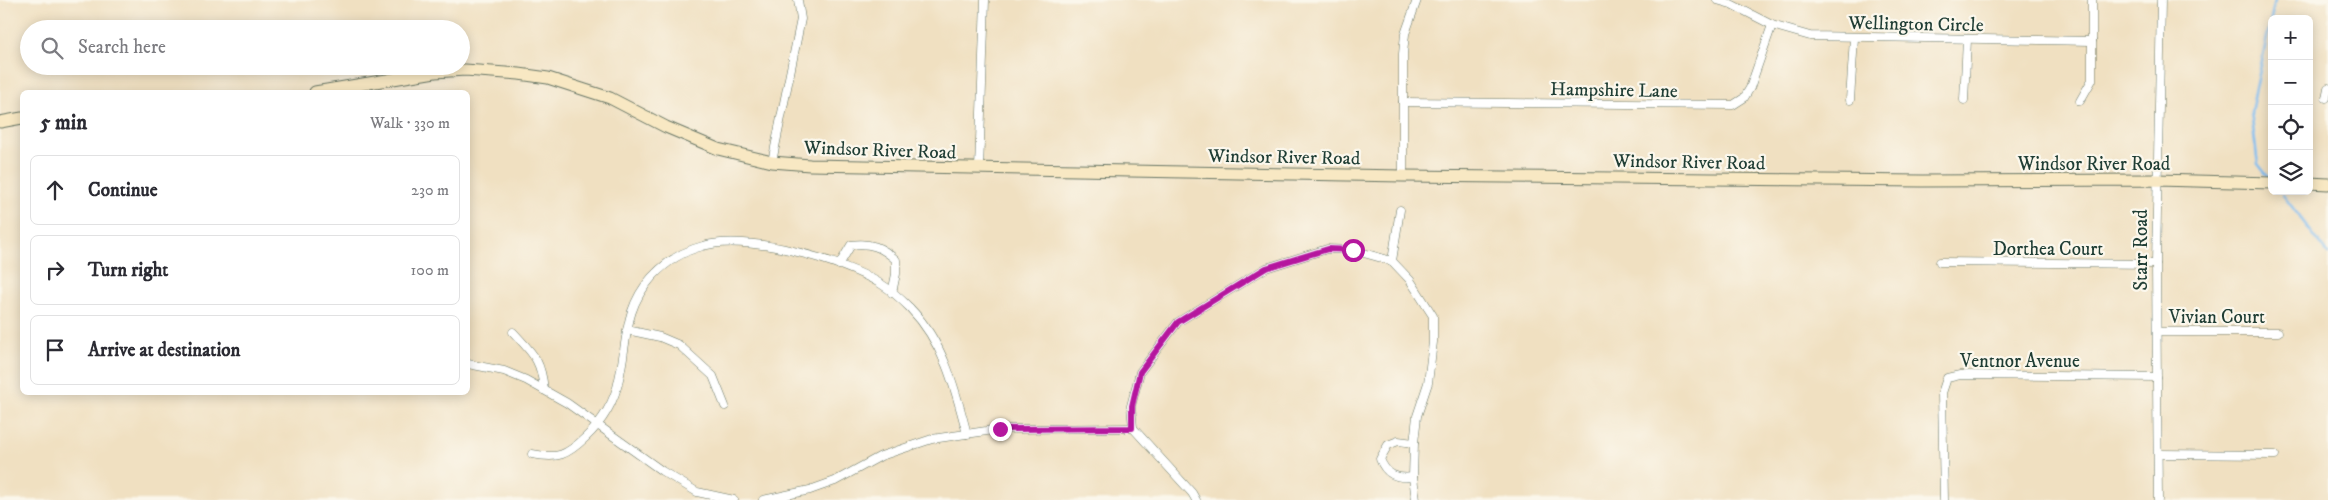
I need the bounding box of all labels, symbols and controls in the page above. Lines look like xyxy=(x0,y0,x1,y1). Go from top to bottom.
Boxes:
street label: Wellington Circle xyxy=(1847,12,1984,37)
map controls xyxy=(2268,15,2313,195)
button: + xyxy=(2268,15,2313,60)
search box xyxy=(20,20,470,75)
icon: search xyxy=(38,34,66,62)
text: Search here xyxy=(78,36,166,59)
button: − xyxy=(2268,60,2313,105)
street label: Hampshire Lane xyxy=(1550,78,1678,103)
button: locate xyxy=(2268,105,2313,150)
text: 5 min xyxy=(40,110,87,136)
text: Walk · 330 m xyxy=(370,113,450,133)
street label: Windsor River Road xyxy=(802,136,957,165)
street label: Windsor River Road xyxy=(1207,145,1361,170)
street label: Windsor River Road xyxy=(1612,150,1766,175)
button: layers xyxy=(2268,150,2313,195)
street label: Windsor River Road xyxy=(2017,153,2171,176)
icon: ahead xyxy=(41,176,69,204)
text: Continue xyxy=(88,179,158,202)
text: 230 m xyxy=(411,180,449,200)
street label: Starr Road xyxy=(2130,209,2153,291)
street label: Dorthea Court xyxy=(1993,238,2103,261)
route start xyxy=(1342,239,1365,262)
icon: right xyxy=(41,256,69,284)
text: Turn right xyxy=(88,259,168,282)
text: 100 m xyxy=(411,260,449,280)
street label: Vivian Court xyxy=(2168,306,2265,329)
icon: arrive xyxy=(41,336,69,364)
text: Arrive at destination xyxy=(88,339,240,362)
street label: Ventnor Avenue xyxy=(1959,350,2080,373)
route end xyxy=(989,418,1012,441)

